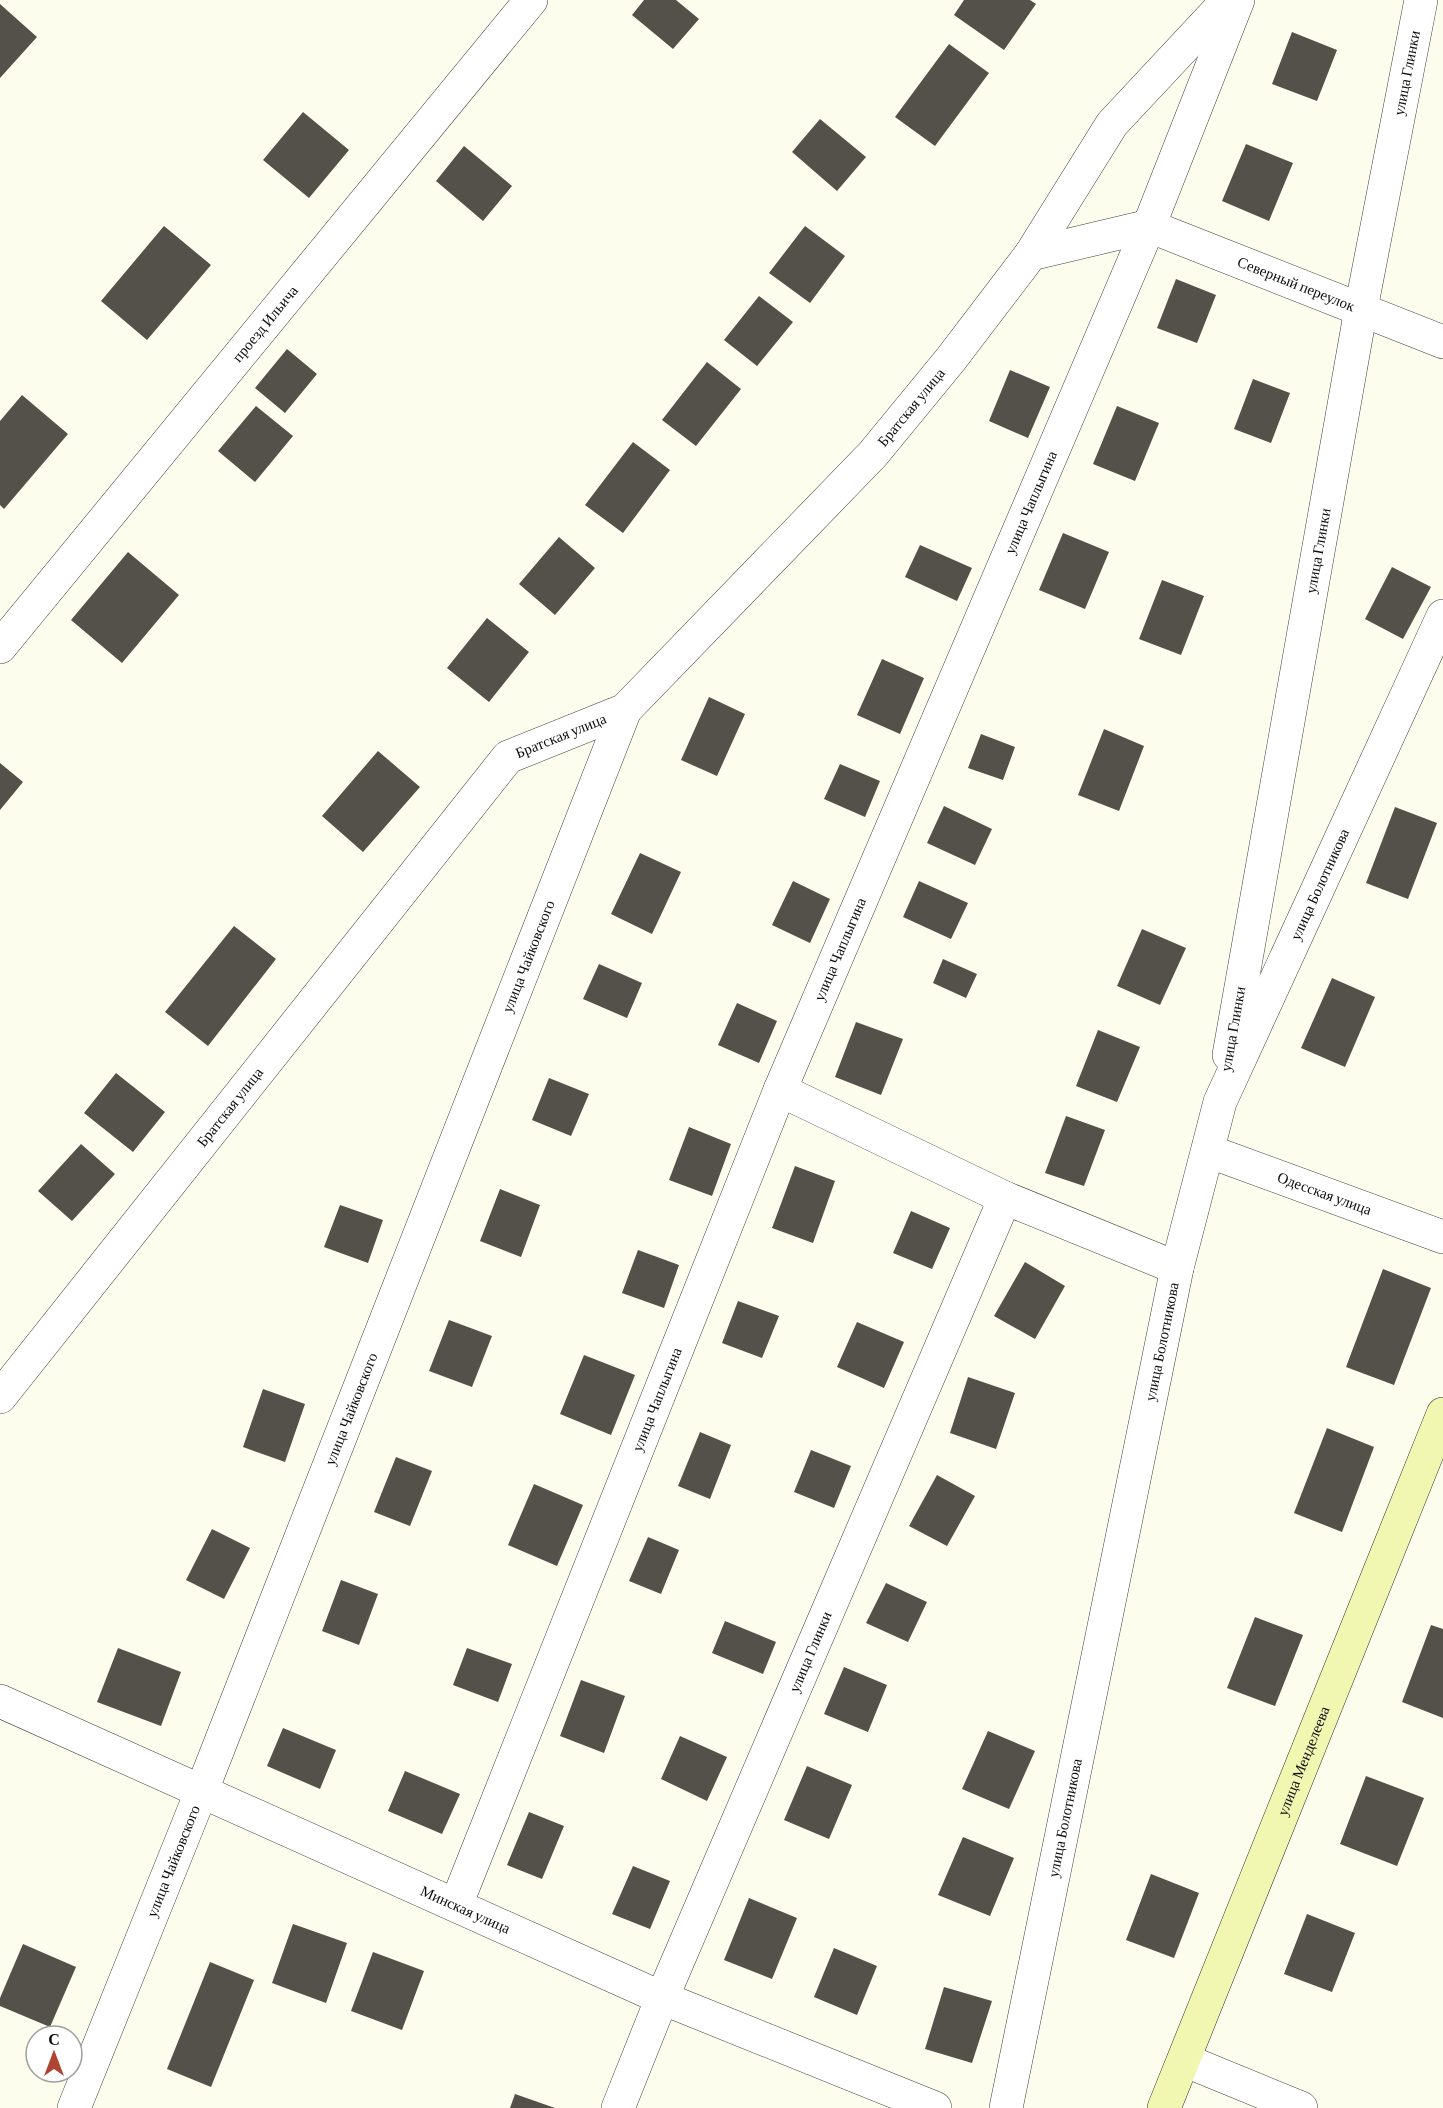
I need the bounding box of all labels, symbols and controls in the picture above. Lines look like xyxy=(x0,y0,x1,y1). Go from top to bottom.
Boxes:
street label: улица Глинки xyxy=(1391,29,1423,117)
street label: Северный переулок xyxy=(1235,254,1358,315)
street label: проезд Ильича xyxy=(229,282,301,365)
street label: Братская улица xyxy=(875,365,948,450)
street label: улица Чаплыгина xyxy=(1002,448,1060,556)
street label: улица Глинки xyxy=(1303,507,1334,595)
street label: Братская улица xyxy=(513,710,609,761)
street label: улица Болотникова xyxy=(1287,826,1352,943)
street label: улица Чаплыгина xyxy=(811,895,869,1003)
street label: улица Чайковского xyxy=(499,898,558,1015)
street label: улица Глинки xyxy=(1218,985,1248,1073)
street label: Братская улица xyxy=(194,1064,266,1150)
street label: Одесская улица xyxy=(1275,1169,1374,1218)
street label: улица Болотникова xyxy=(1142,1281,1182,1403)
street label: улица Чаплыгина xyxy=(629,1345,685,1454)
street label: улица Чайковского xyxy=(322,1350,380,1467)
street label: улица Глинки xyxy=(786,1609,835,1695)
street label: улица Менделеева xyxy=(1274,1704,1333,1818)
street label: улица Болотникова xyxy=(1045,1757,1085,1879)
street label: улица Чайковского xyxy=(144,1803,203,1920)
street label: Минская улица xyxy=(418,1883,513,1937)
north arrow xyxy=(24,2024,84,2084)
text: С xyxy=(48,2031,60,2048)

